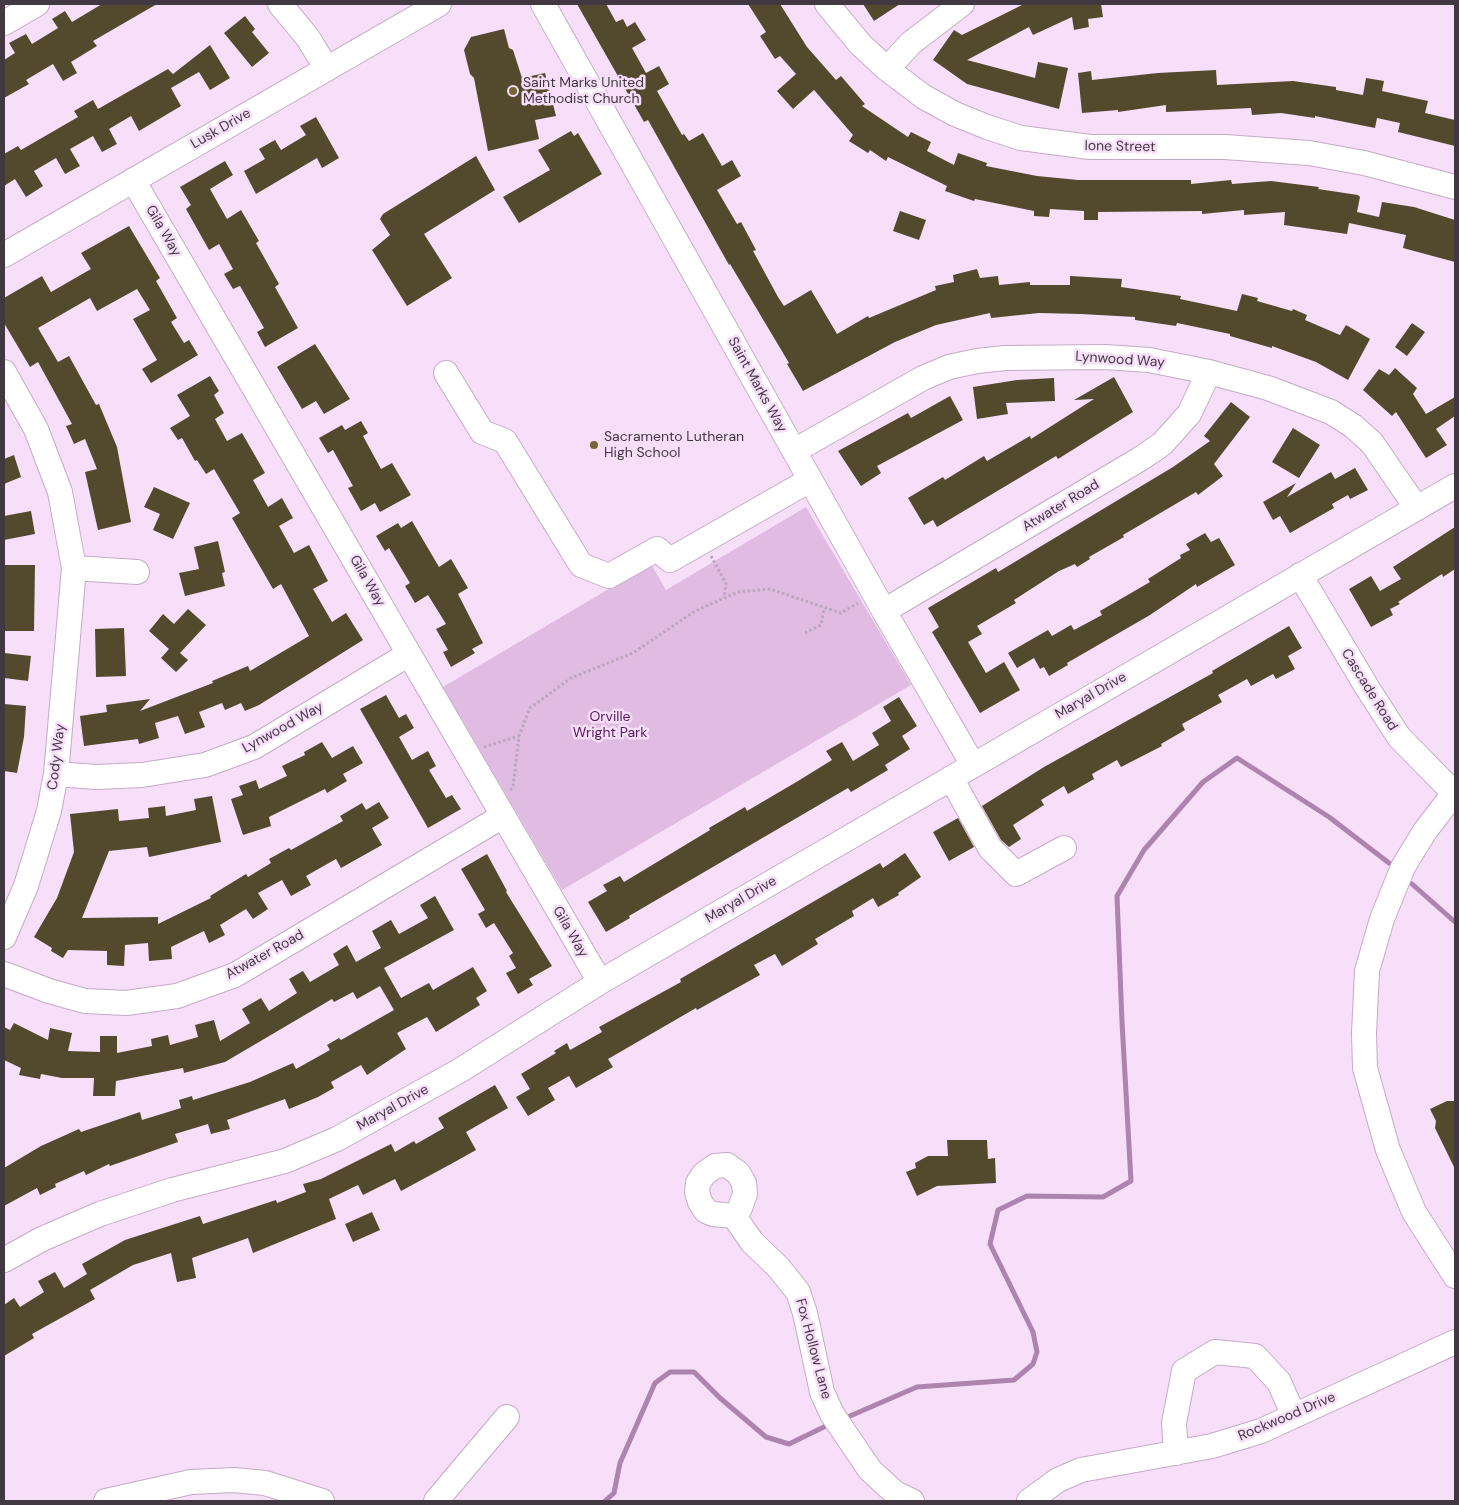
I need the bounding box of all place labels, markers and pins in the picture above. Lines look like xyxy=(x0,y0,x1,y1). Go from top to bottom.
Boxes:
place label: Saint Marks United Methodist Church xyxy=(523,75,644,108)
marker: Saint Marks United Methodist Church xyxy=(507,85,519,97)
place label: Sacramento Lutheran High School xyxy=(604,429,744,462)
marker: Sacramento Lutheran High School xyxy=(588,439,600,451)

